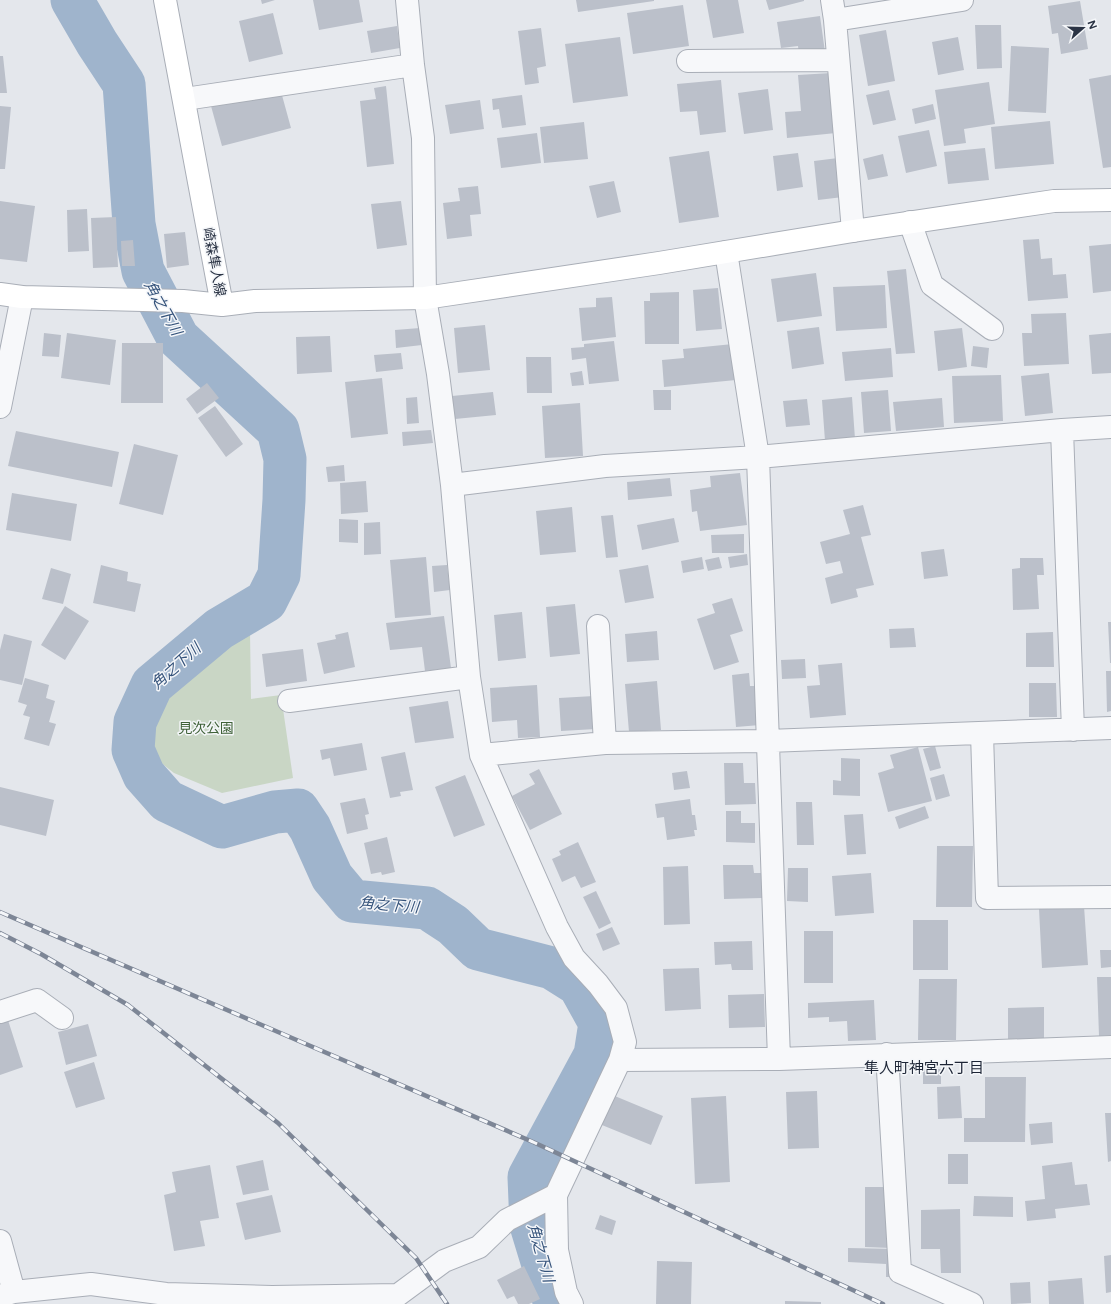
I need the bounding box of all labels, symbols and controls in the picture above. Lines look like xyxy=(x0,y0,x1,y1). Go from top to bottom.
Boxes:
north arrow xyxy=(1063,8,1103,48)
text: N xyxy=(1084,19,1099,31)
street label: 崎森隼人線 xyxy=(199,226,229,298)
water label: 角之下川 xyxy=(141,277,186,340)
water label: 角之下川 xyxy=(148,638,206,693)
park label: 見次公園 xyxy=(178,720,234,737)
water label: 角之下川 xyxy=(358,893,422,917)
district label: 隼人町神宮六丁目 xyxy=(864,1059,984,1077)
water label: 角之下川 xyxy=(524,1222,558,1286)

